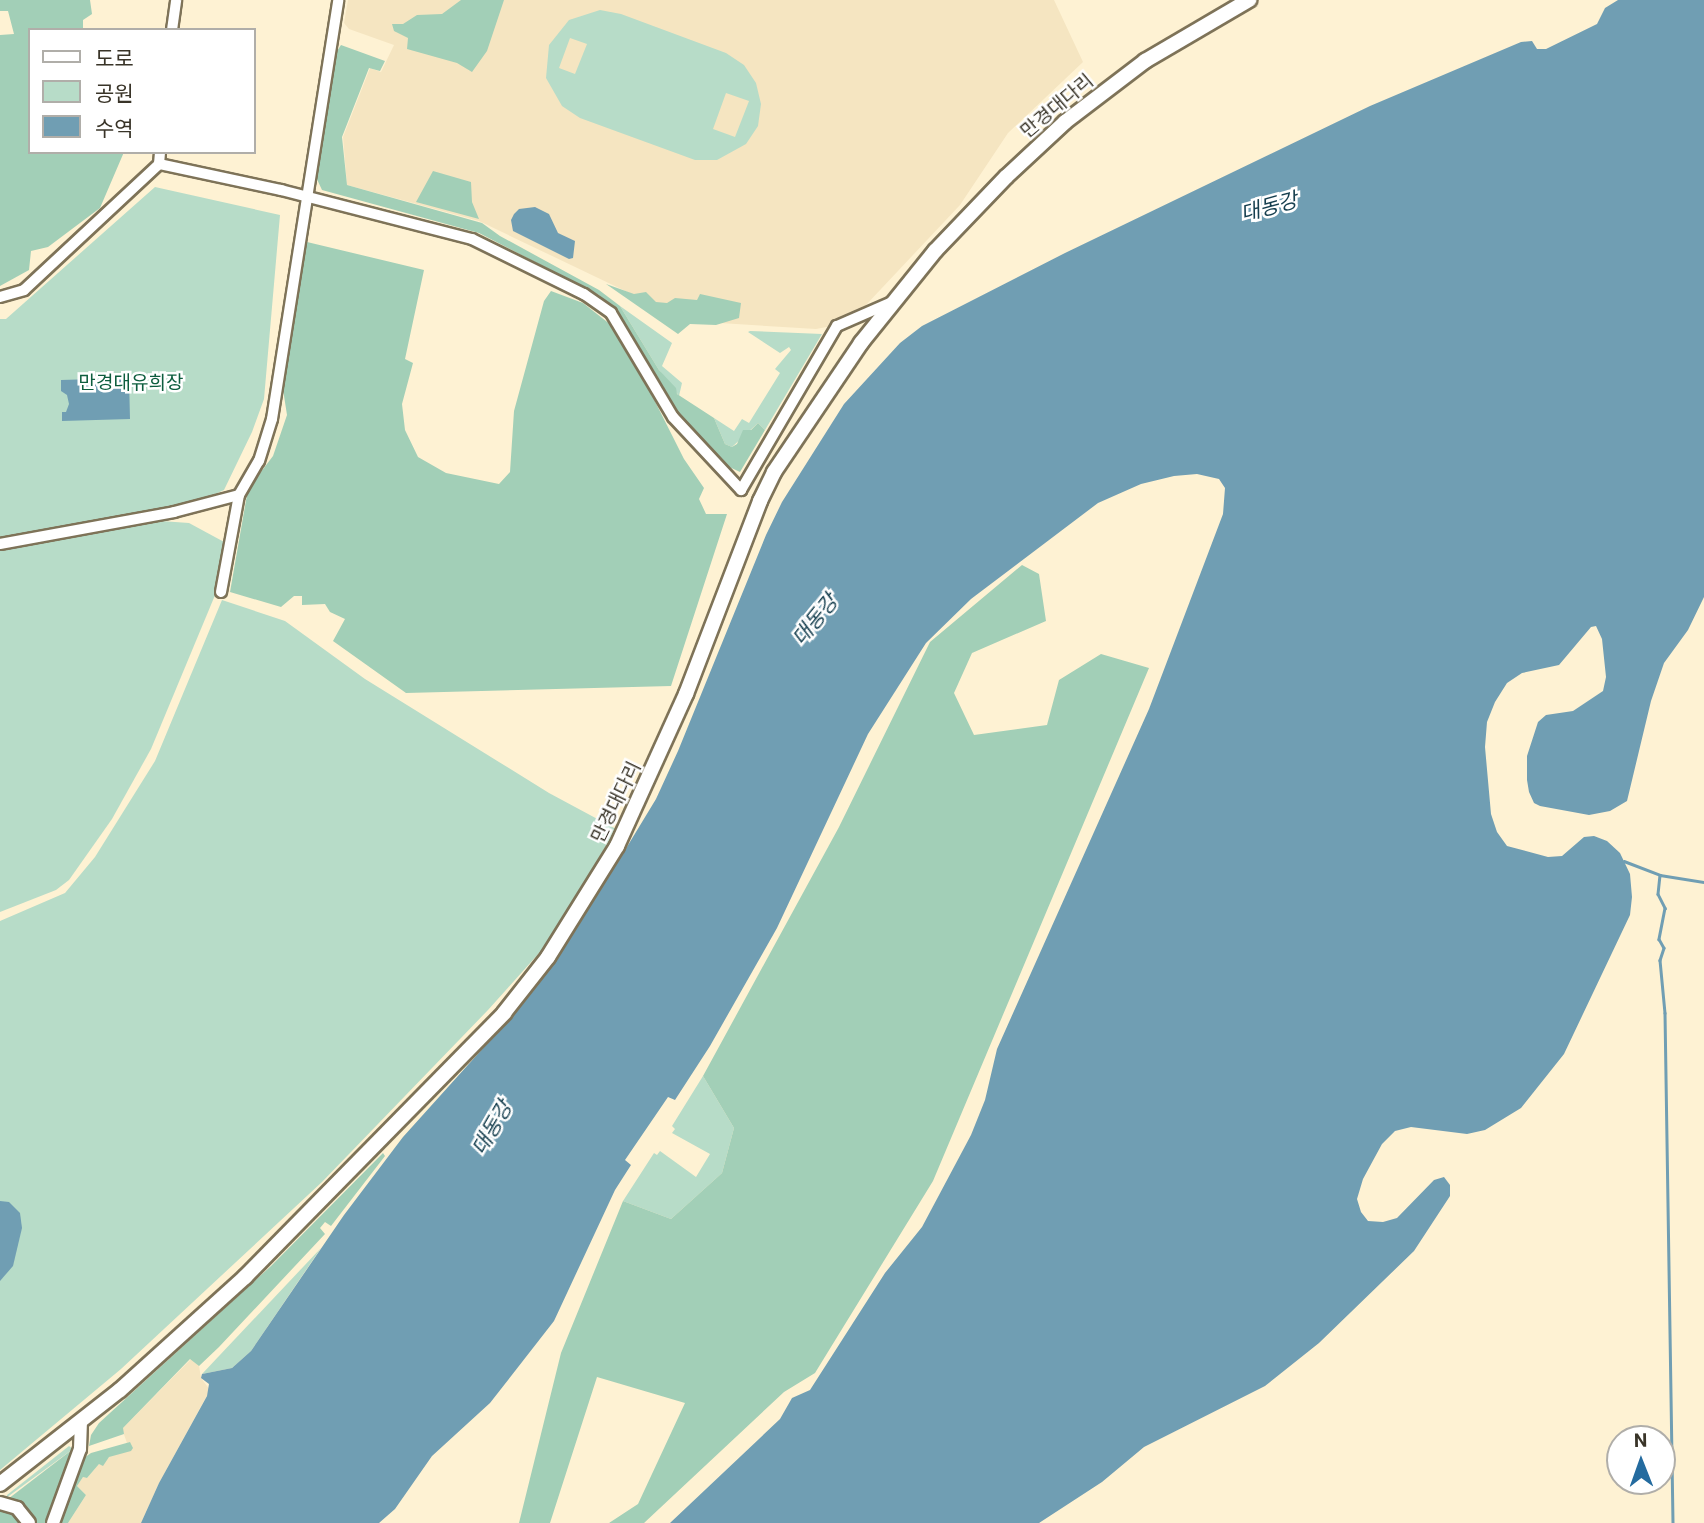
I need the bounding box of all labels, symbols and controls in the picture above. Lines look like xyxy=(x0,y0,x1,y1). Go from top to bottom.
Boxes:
legend xyxy=(28,28,256,154)
text: 도로 xyxy=(95,47,134,71)
street label: 만경대다리 xyxy=(1016,69,1098,143)
text: 공원 xyxy=(95,82,134,106)
text: 수역 xyxy=(95,117,134,141)
water label: 대동강 xyxy=(1238,187,1300,227)
park label: 만경대유희장 xyxy=(79,372,183,394)
water label: 대동강 xyxy=(787,590,843,650)
street label: 만경대다리 xyxy=(587,758,645,846)
water label: 대동강 xyxy=(467,1097,517,1159)
north arrow xyxy=(1606,1425,1676,1495)
text: N xyxy=(1634,1429,1648,1452)

